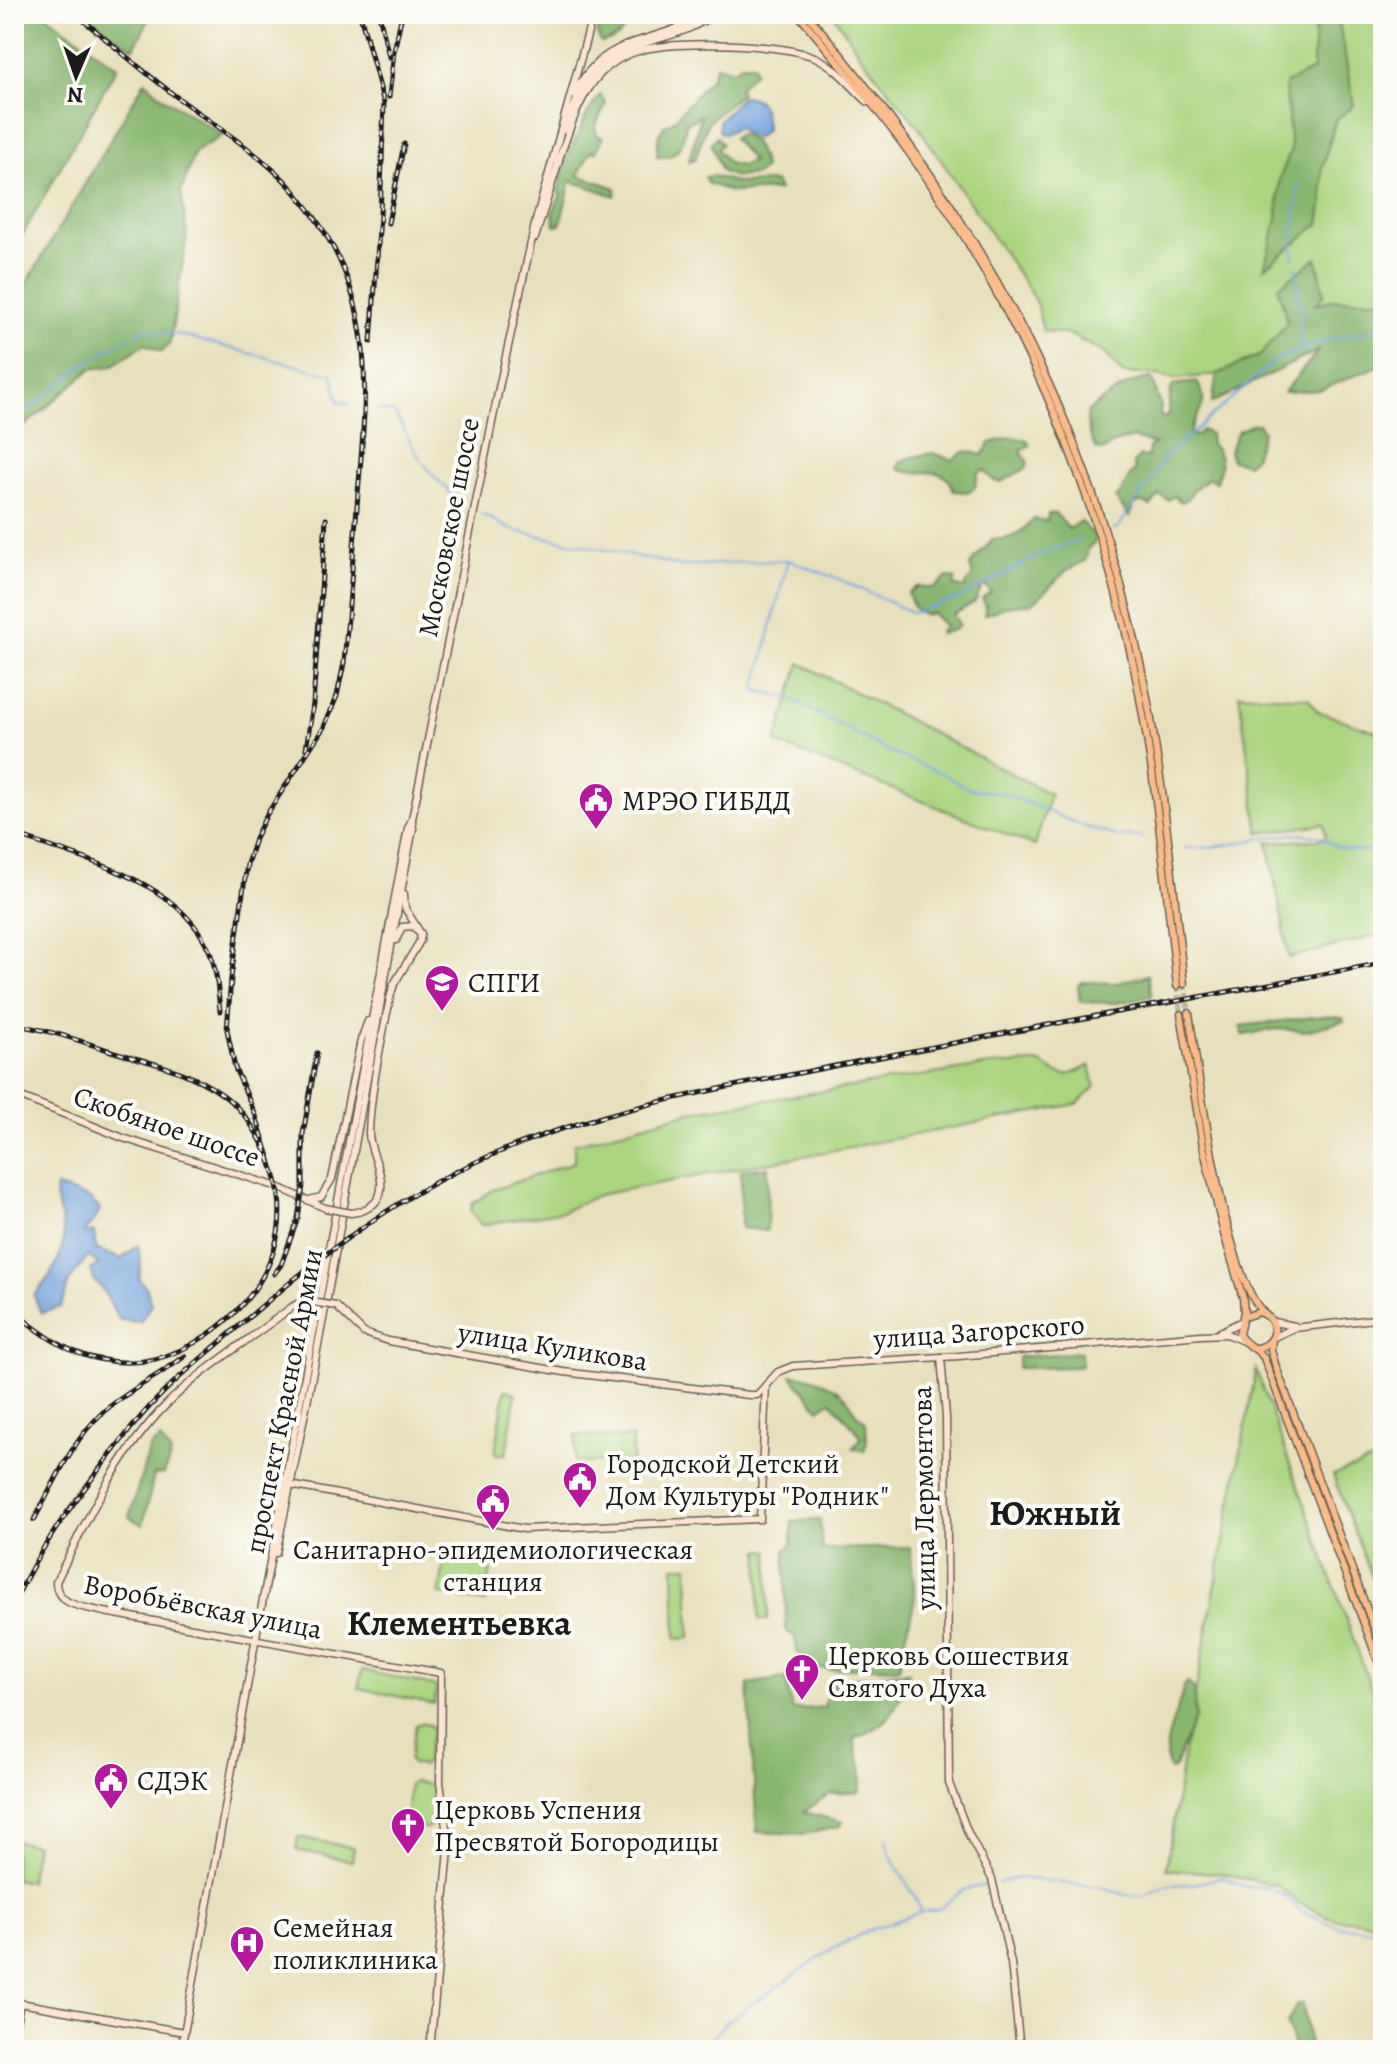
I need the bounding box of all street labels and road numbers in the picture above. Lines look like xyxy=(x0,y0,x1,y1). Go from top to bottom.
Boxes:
street label: Московское шоссе xyxy=(409,414,489,640)
street label: Скобяное шоссе xyxy=(68,1077,265,1177)
street label: проспект Красной Армии xyxy=(236,1246,332,1557)
street label: улица Загорского xyxy=(871,1306,1086,1358)
street label: улица Куликова xyxy=(454,1313,650,1381)
street label: улица Лермонтова xyxy=(903,1385,945,1611)
street label: Воробьёвская улица xyxy=(80,1565,325,1649)

